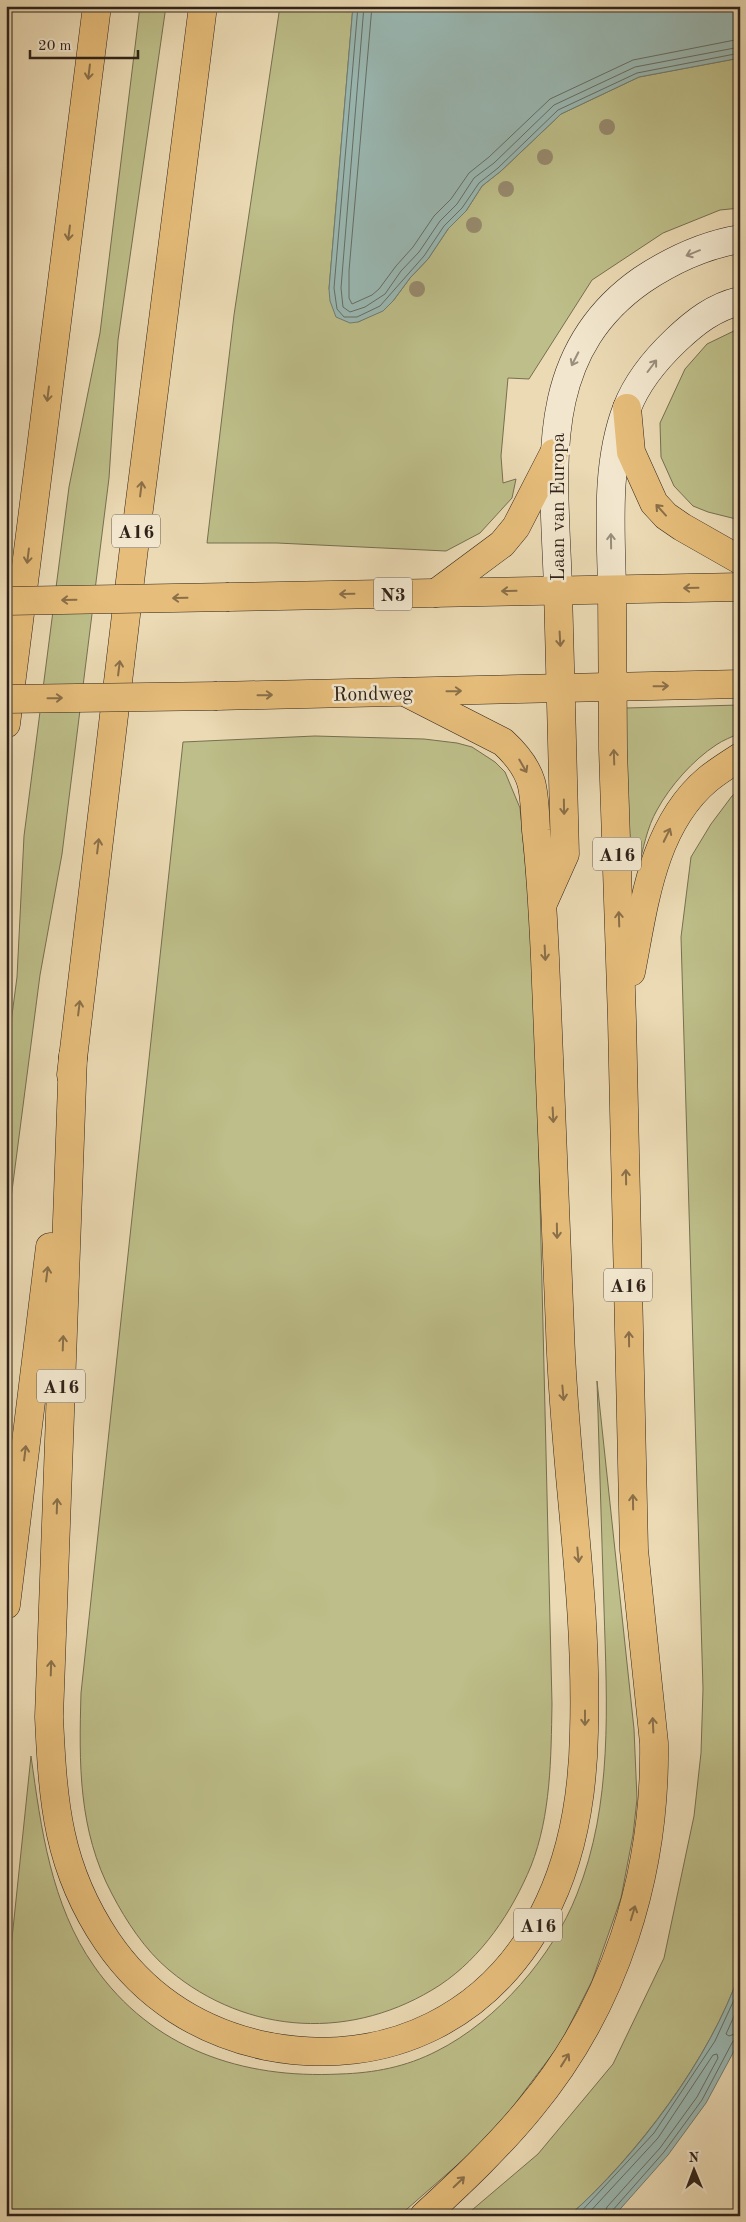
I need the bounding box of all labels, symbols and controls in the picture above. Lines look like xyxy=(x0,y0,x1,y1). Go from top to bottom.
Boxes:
scale bar xyxy=(30,28,138,60)
text: 20 m xyxy=(38,39,72,54)
one-way arrow xyxy=(84,64,94,80)
one-way arrow xyxy=(63,225,73,241)
one-way arrow xyxy=(686,248,701,258)
one-way arrow xyxy=(570,351,580,366)
one-way arrow xyxy=(647,360,658,373)
one-way arrow xyxy=(43,386,53,402)
street label: Laan van Europa xyxy=(549,433,569,581)
one-way arrow xyxy=(136,481,146,497)
one-way arrow xyxy=(655,503,666,516)
road number: A16 xyxy=(112,514,160,548)
one-way arrow xyxy=(607,533,616,549)
one-way arrow xyxy=(22,547,32,563)
road number: N3 xyxy=(374,578,412,610)
one-way arrow xyxy=(683,583,700,593)
one-way arrow xyxy=(501,586,518,596)
one-way arrow xyxy=(339,590,355,599)
one-way arrow xyxy=(172,593,188,603)
one-way arrow xyxy=(62,595,78,605)
one-way arrow xyxy=(555,630,565,646)
one-way arrow xyxy=(114,660,124,676)
one-way arrow xyxy=(653,681,669,691)
street label: Rondweg xyxy=(333,684,413,706)
one-way arrow xyxy=(446,686,462,696)
one-way arrow xyxy=(257,690,273,700)
one-way arrow xyxy=(47,694,63,703)
one-way arrow xyxy=(609,749,618,765)
one-way arrow xyxy=(518,759,528,773)
one-way arrow xyxy=(560,799,569,815)
one-way arrow xyxy=(663,827,673,842)
road number: A16 xyxy=(593,838,641,871)
one-way arrow xyxy=(93,839,103,855)
one-way arrow xyxy=(614,911,624,928)
one-way arrow xyxy=(541,945,550,961)
one-way arrow xyxy=(74,1000,84,1016)
one-way arrow xyxy=(548,1107,557,1123)
one-way arrow xyxy=(621,1169,630,1185)
one-way arrow xyxy=(552,1222,562,1239)
one-way arrow xyxy=(42,1266,52,1282)
road number: A16 xyxy=(604,1268,652,1302)
one-way arrow xyxy=(624,1331,634,1348)
one-way arrow xyxy=(58,1335,67,1351)
road number: A16 xyxy=(37,1370,85,1402)
one-way arrow xyxy=(559,1385,568,1401)
one-way arrow xyxy=(20,1445,30,1461)
one-way arrow xyxy=(628,1494,637,1510)
one-way arrow xyxy=(52,1498,61,1514)
one-way arrow xyxy=(573,1547,583,1563)
one-way arrow xyxy=(46,1660,55,1676)
one-way arrow xyxy=(580,1709,589,1725)
one-way arrow xyxy=(648,1717,658,1733)
one-way arrow xyxy=(628,1905,638,1921)
road number: A16 xyxy=(514,1908,562,1942)
one-way arrow xyxy=(560,2053,570,2067)
north arrow xyxy=(668,2144,718,2194)
text: N xyxy=(688,2151,700,2165)
one-way arrow xyxy=(453,2176,466,2188)

